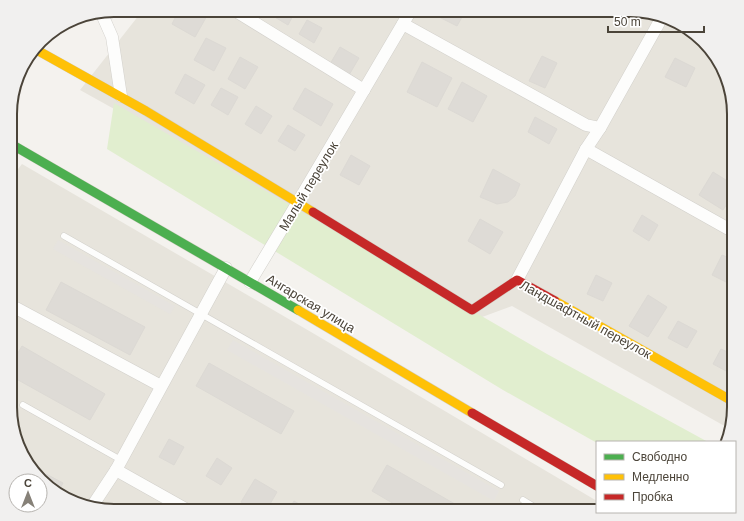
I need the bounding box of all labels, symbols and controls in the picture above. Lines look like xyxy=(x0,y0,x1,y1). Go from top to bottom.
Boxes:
scale bar xyxy=(608,8,704,34)
text: 50 m xyxy=(614,15,641,29)
street label: Малый переулок xyxy=(276,139,341,234)
street label: Ангарская улица xyxy=(264,271,358,336)
street label: Ландшафтный переулок xyxy=(518,277,654,362)
legend xyxy=(596,441,736,513)
text: Свободно xyxy=(632,450,687,464)
text: Медленно xyxy=(632,470,689,484)
north arrow xyxy=(8,473,48,513)
text: С xyxy=(24,477,32,489)
text: Пробка xyxy=(632,490,673,504)

